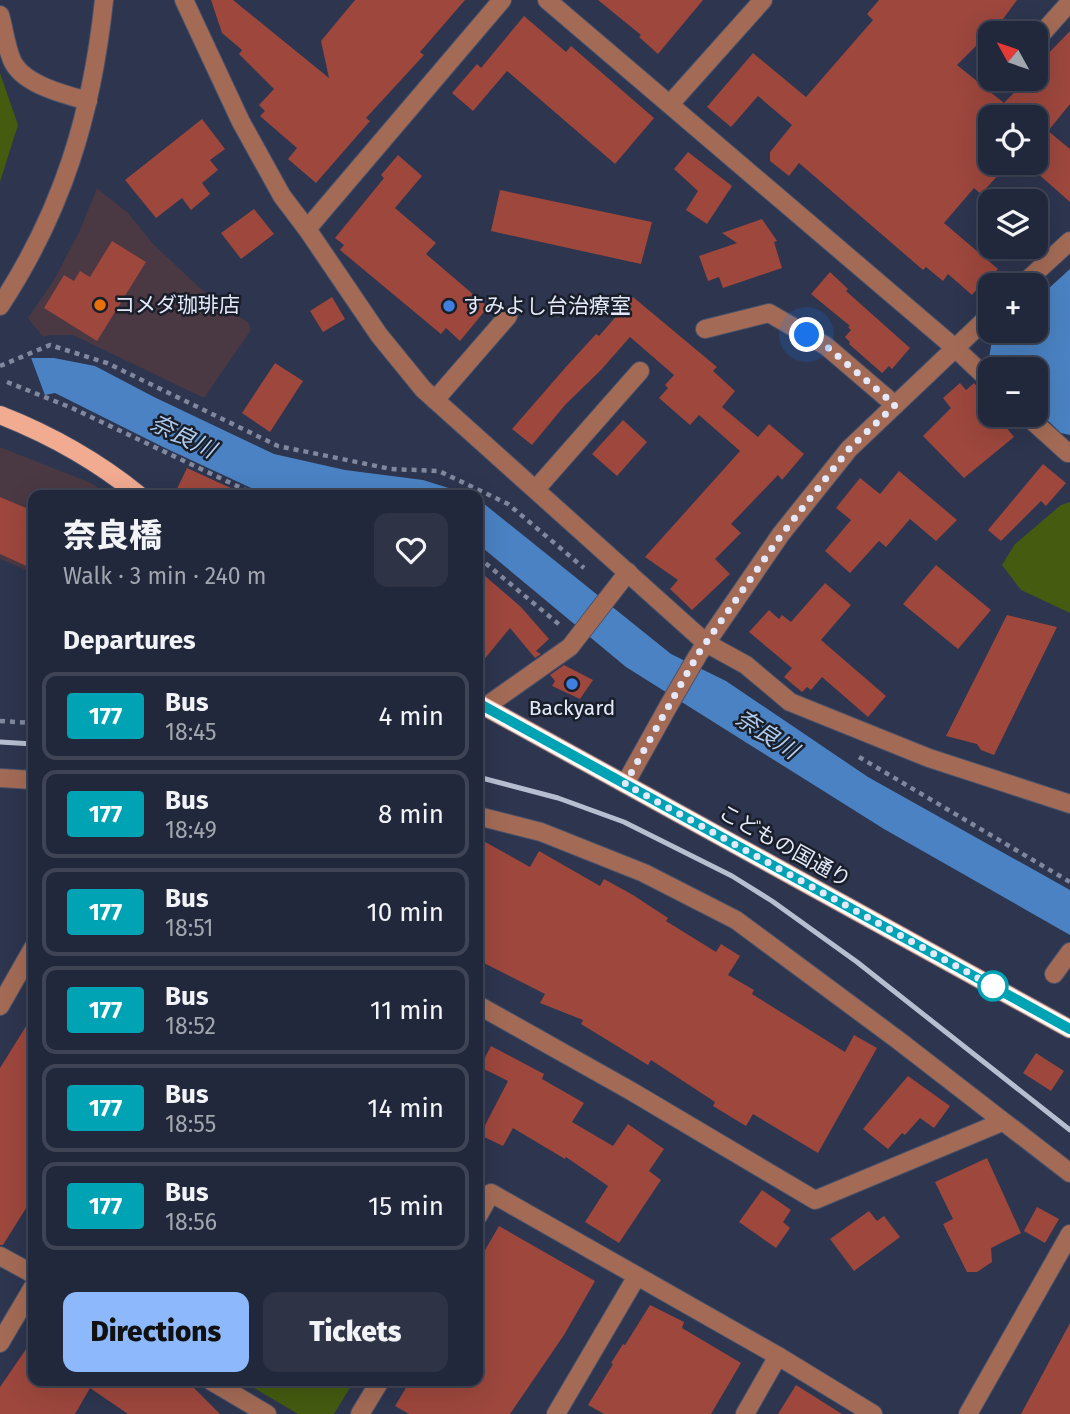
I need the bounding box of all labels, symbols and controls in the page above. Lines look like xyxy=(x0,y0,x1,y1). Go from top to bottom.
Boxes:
north arrow xyxy=(978,21,1048,91)
map controls xyxy=(978,21,1048,427)
button: locate xyxy=(978,105,1048,175)
button: layers xyxy=(978,189,1048,259)
button: + xyxy=(978,273,1048,343)
place label: コメダ珈琲店 xyxy=(114,292,240,318)
place label: すみよし台治療室 xyxy=(463,293,631,319)
marker: コメダ珈琲店 xyxy=(92,297,108,313)
marker: すみよし台治療室 xyxy=(441,298,457,314)
your location xyxy=(789,317,824,352)
button: − xyxy=(978,357,1048,427)
water label: 奈良川 xyxy=(146,408,223,465)
button: heart xyxy=(374,513,448,587)
text: 奈良橋 xyxy=(63,516,162,556)
text: Walk · 3 min · 240 m xyxy=(63,562,266,590)
text: Departures xyxy=(63,625,196,656)
marker: Backyard xyxy=(564,676,580,692)
text: Bus xyxy=(165,687,208,718)
place label: Backyard xyxy=(529,695,615,721)
text: 4 min xyxy=(378,701,444,732)
text: 177 xyxy=(89,702,122,730)
water label: 奈良川 xyxy=(730,703,806,766)
text: 18:45 xyxy=(165,718,217,746)
text: Bus xyxy=(165,785,208,816)
text: 8 min xyxy=(378,799,444,830)
street label: こどもの国通り xyxy=(714,799,856,893)
text: 177 xyxy=(89,800,122,828)
text: 18:49 xyxy=(165,816,217,844)
text: Bus xyxy=(165,883,208,914)
text: 10 min xyxy=(366,897,444,928)
text: 177 xyxy=(89,898,122,926)
text: 18:51 xyxy=(165,914,214,942)
unlabelled marker xyxy=(978,971,1008,1001)
text: Bus xyxy=(165,981,208,1012)
text: 11 min xyxy=(370,995,444,1026)
text: 177 xyxy=(89,996,122,1024)
text: 18:52 xyxy=(165,1012,216,1040)
text: Bus xyxy=(165,1079,208,1110)
text: 14 min xyxy=(367,1093,444,1124)
text: 177 xyxy=(89,1094,122,1122)
text: 18:55 xyxy=(165,1110,216,1138)
text: Bus xyxy=(165,1177,208,1208)
text: 15 min xyxy=(368,1191,444,1222)
text: 177 xyxy=(89,1192,122,1220)
text: 18:56 xyxy=(165,1208,217,1236)
button: Directions xyxy=(63,1292,249,1372)
button: Tickets xyxy=(263,1292,448,1372)

